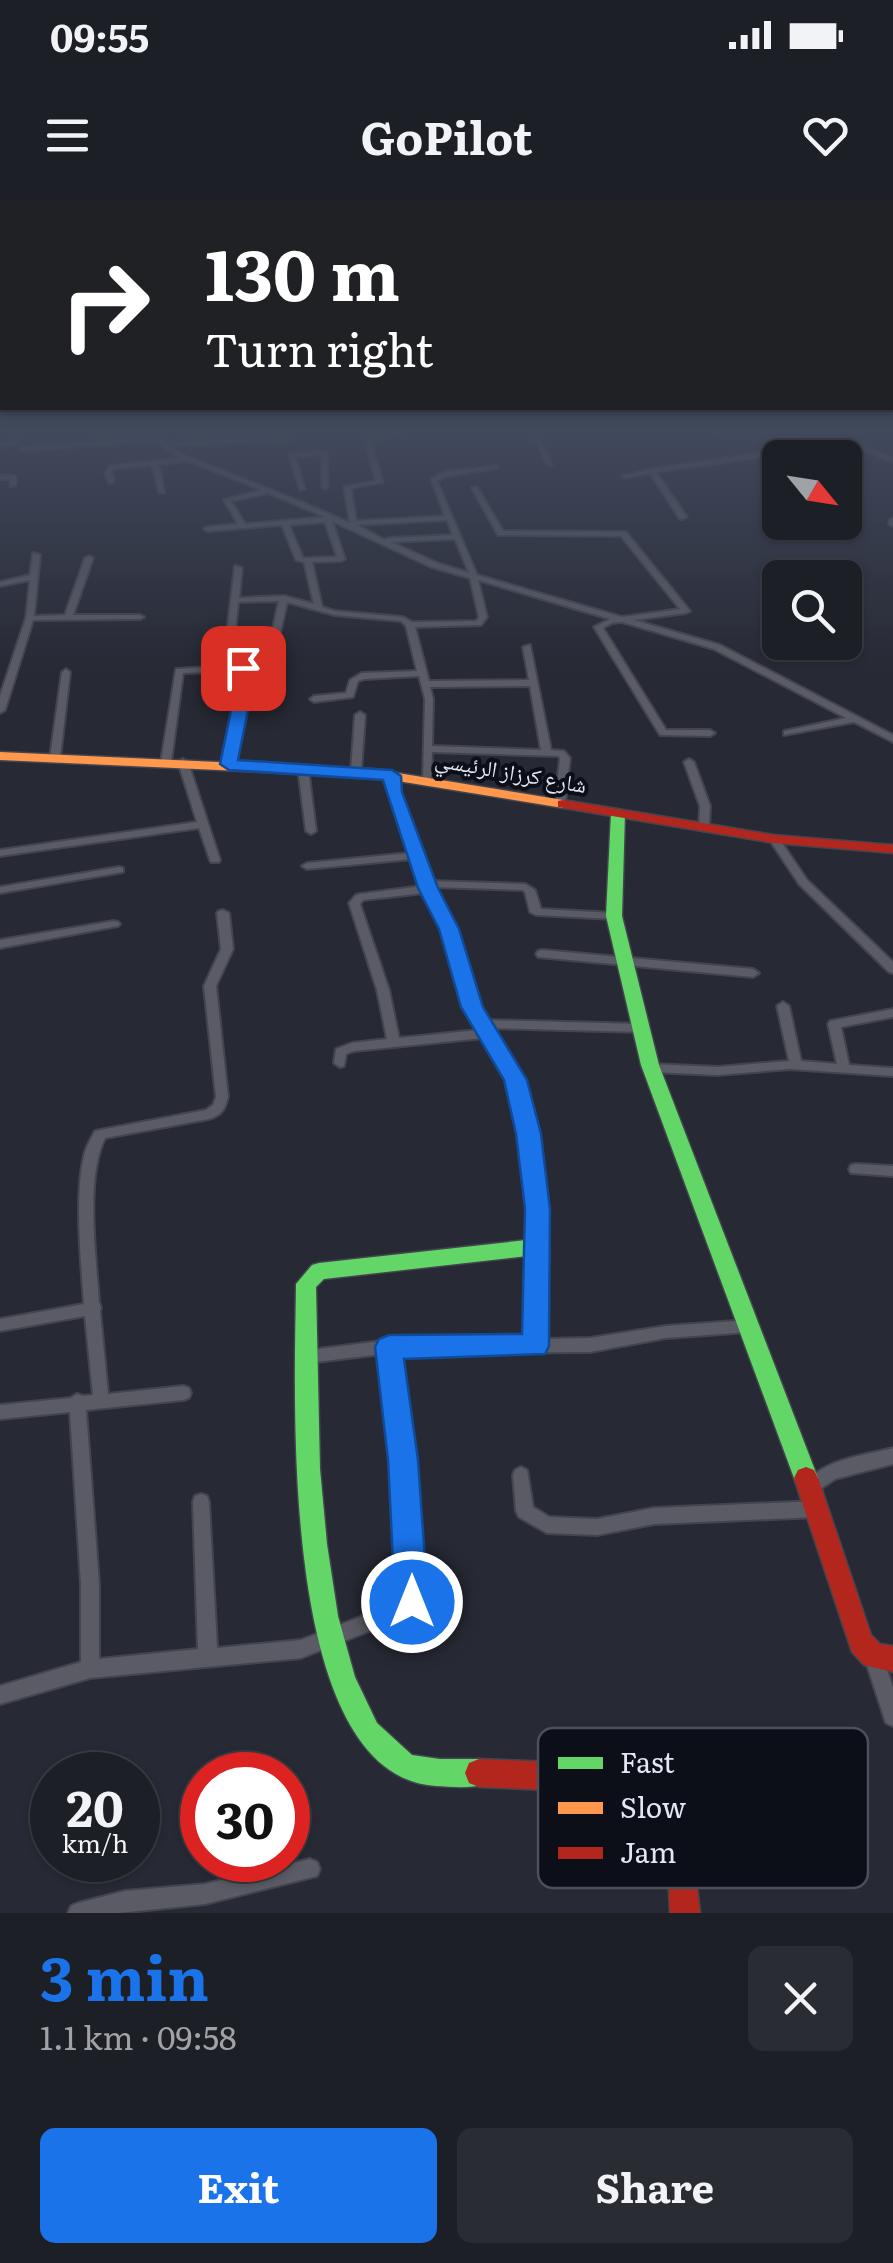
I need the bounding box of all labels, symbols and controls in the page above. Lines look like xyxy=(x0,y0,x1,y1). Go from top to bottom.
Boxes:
text: 09:55 xyxy=(50,7,149,64)
text: GoPilot xyxy=(361,102,532,169)
icon: menu xyxy=(40,108,95,163)
icon: heart xyxy=(798,108,853,163)
text: 130 m xyxy=(205,219,400,323)
icon: right xyxy=(40,240,170,370)
text: Turn right xyxy=(205,314,433,381)
north arrow xyxy=(762,440,862,540)
map controls xyxy=(762,440,862,660)
button: search xyxy=(762,560,862,660)
pin xyxy=(201,626,286,711)
icon: arrive xyxy=(216,641,271,696)
street label: شارع كرزاز الرئيسي xyxy=(432,741,590,803)
position arrow xyxy=(360,1550,464,1654)
legend xyxy=(538,1728,868,1888)
text: Fast xyxy=(620,1740,675,1782)
speed limit sign: 30 xyxy=(180,1752,310,1882)
text: 20 xyxy=(66,1768,124,1842)
text: Slow xyxy=(620,1785,686,1827)
text: km/h xyxy=(62,1824,128,1861)
text: Jam xyxy=(620,1830,676,1872)
text: 3 min xyxy=(40,1930,209,2019)
button: close xyxy=(748,1946,853,2051)
text: 1.1 km · 09:58 xyxy=(40,2012,237,2060)
button: Exit xyxy=(40,2128,437,2243)
button: Share xyxy=(457,2128,853,2243)

